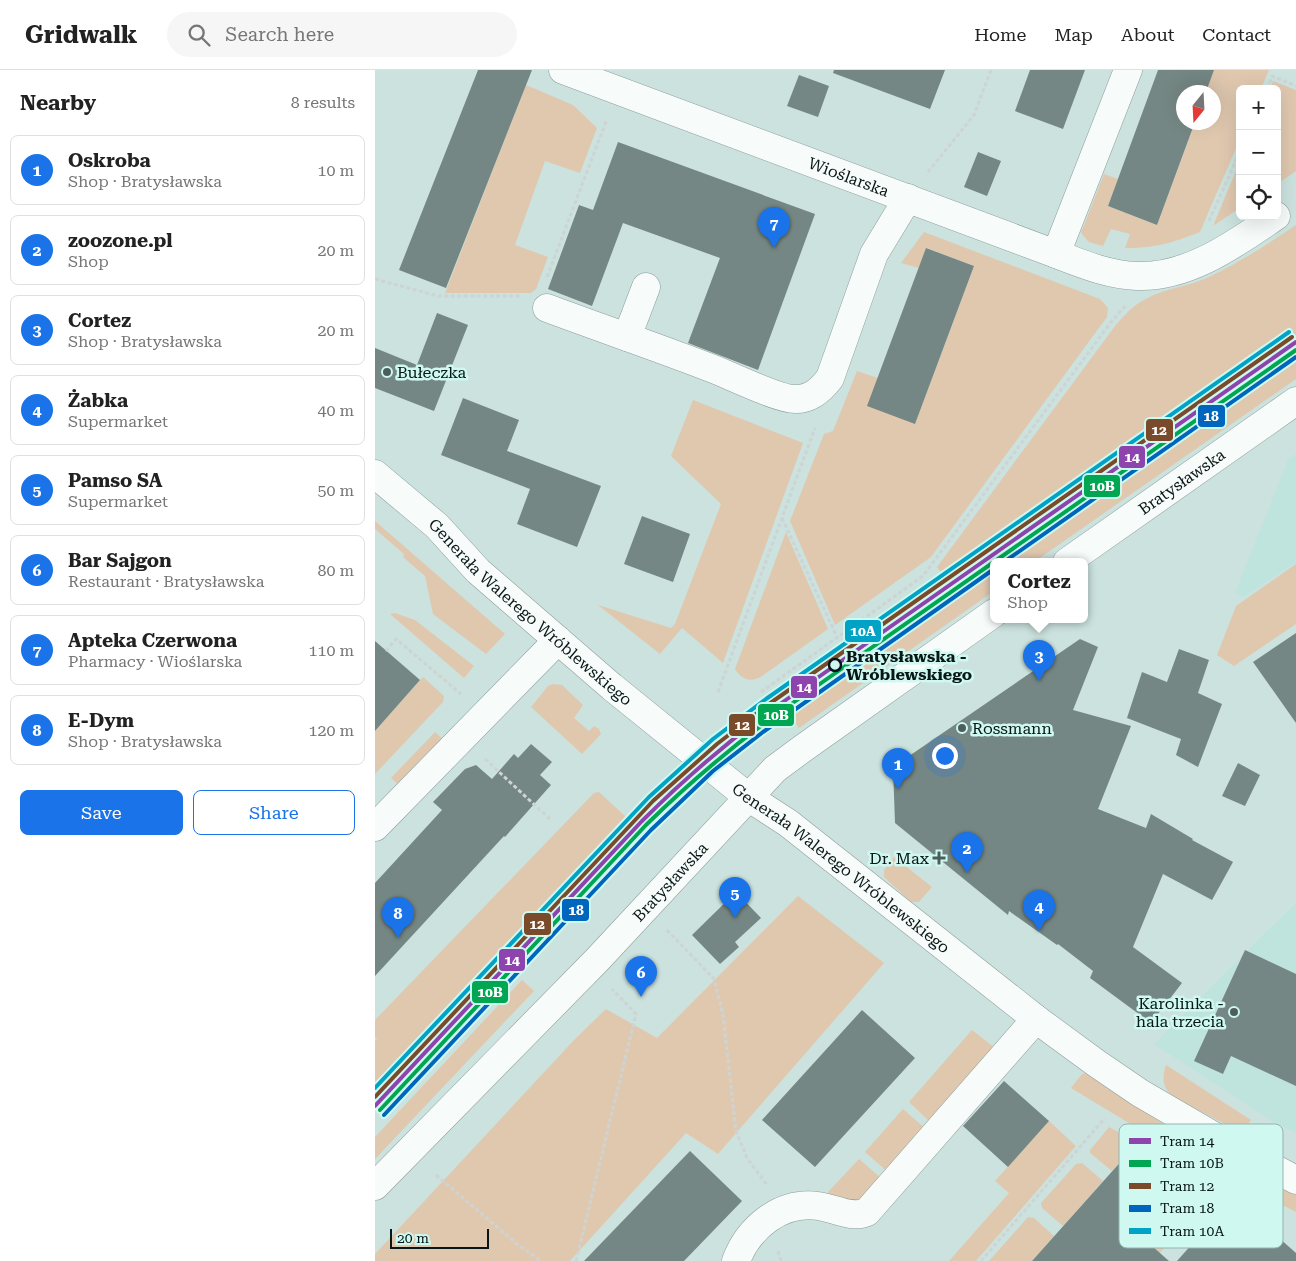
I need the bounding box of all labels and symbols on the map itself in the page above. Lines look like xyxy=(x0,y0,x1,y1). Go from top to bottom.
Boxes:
north arrow xyxy=(1176,85,1221,130)
street label: Wioślarska xyxy=(806,153,892,200)
pin: 7 xyxy=(758,207,790,248)
place label: Bułeczka xyxy=(397,363,467,382)
marker: Bułeczka xyxy=(381,366,393,378)
line badge: 18 xyxy=(1197,404,1226,428)
text: 18 xyxy=(1203,408,1219,424)
line badge: 12 xyxy=(1145,418,1174,442)
text: 12 xyxy=(1151,422,1167,438)
street label: Bratysławska xyxy=(1135,444,1229,518)
line badge: 14 xyxy=(1118,445,1146,469)
text: 14 xyxy=(1124,449,1140,465)
line badge: 10B xyxy=(1083,474,1121,498)
text: 10B xyxy=(1089,478,1115,494)
street label: Generała Walerego Wróblewskiego xyxy=(425,514,636,709)
line badge: 10A xyxy=(844,619,882,643)
text: 10A xyxy=(850,623,876,639)
pin: 3 xyxy=(1023,640,1055,681)
place label: Bratysławska - Wróblewskiego xyxy=(846,647,972,684)
marker: Bratysławska - Wróblewskiego xyxy=(828,658,842,672)
line badge: 14 xyxy=(790,675,818,699)
text: 14 xyxy=(796,679,812,695)
line badge: 10B xyxy=(757,703,795,727)
text: 10B xyxy=(763,707,789,723)
line badge: 12 xyxy=(728,713,756,737)
text: 12 xyxy=(734,717,750,733)
place label: Rossmann xyxy=(972,719,1052,738)
marker: Rossmann xyxy=(956,722,968,734)
your location xyxy=(932,743,958,769)
pin: 1 xyxy=(882,748,914,789)
street label: Generała Walerego Wróblewskiego xyxy=(729,779,954,957)
pin: 2 xyxy=(951,832,983,873)
street label: Bratysławska xyxy=(629,838,712,925)
place label: Dr. Max xyxy=(869,849,930,868)
marker: Dr. Max xyxy=(933,852,945,864)
pin: 5 xyxy=(719,877,751,918)
pin: 4 xyxy=(1023,890,1055,931)
pin: 8 xyxy=(382,897,414,938)
line badge: 18 xyxy=(561,898,590,922)
text: 18 xyxy=(568,902,584,918)
line badge: 12 xyxy=(523,912,552,936)
text: 12 xyxy=(529,916,545,932)
line badge: 14 xyxy=(498,948,526,972)
text: 14 xyxy=(504,952,520,968)
pin: 6 xyxy=(625,956,657,997)
line badge: 10B xyxy=(471,980,509,1004)
text: 10B xyxy=(477,984,503,1000)
place label: Karolinka - hala trzecia xyxy=(1136,994,1224,1031)
marker: Karolinka - hala trzecia xyxy=(1228,1006,1240,1018)
legend xyxy=(1119,1124,1283,1248)
text: Tram 14 xyxy=(1160,1133,1215,1149)
text: Tram 10B xyxy=(1160,1155,1224,1171)
text: Tram 12 xyxy=(1160,1178,1215,1194)
text: Tram 18 xyxy=(1160,1200,1215,1216)
text: Tram 10A xyxy=(1160,1223,1224,1239)
scale bar xyxy=(390,1226,489,1249)

